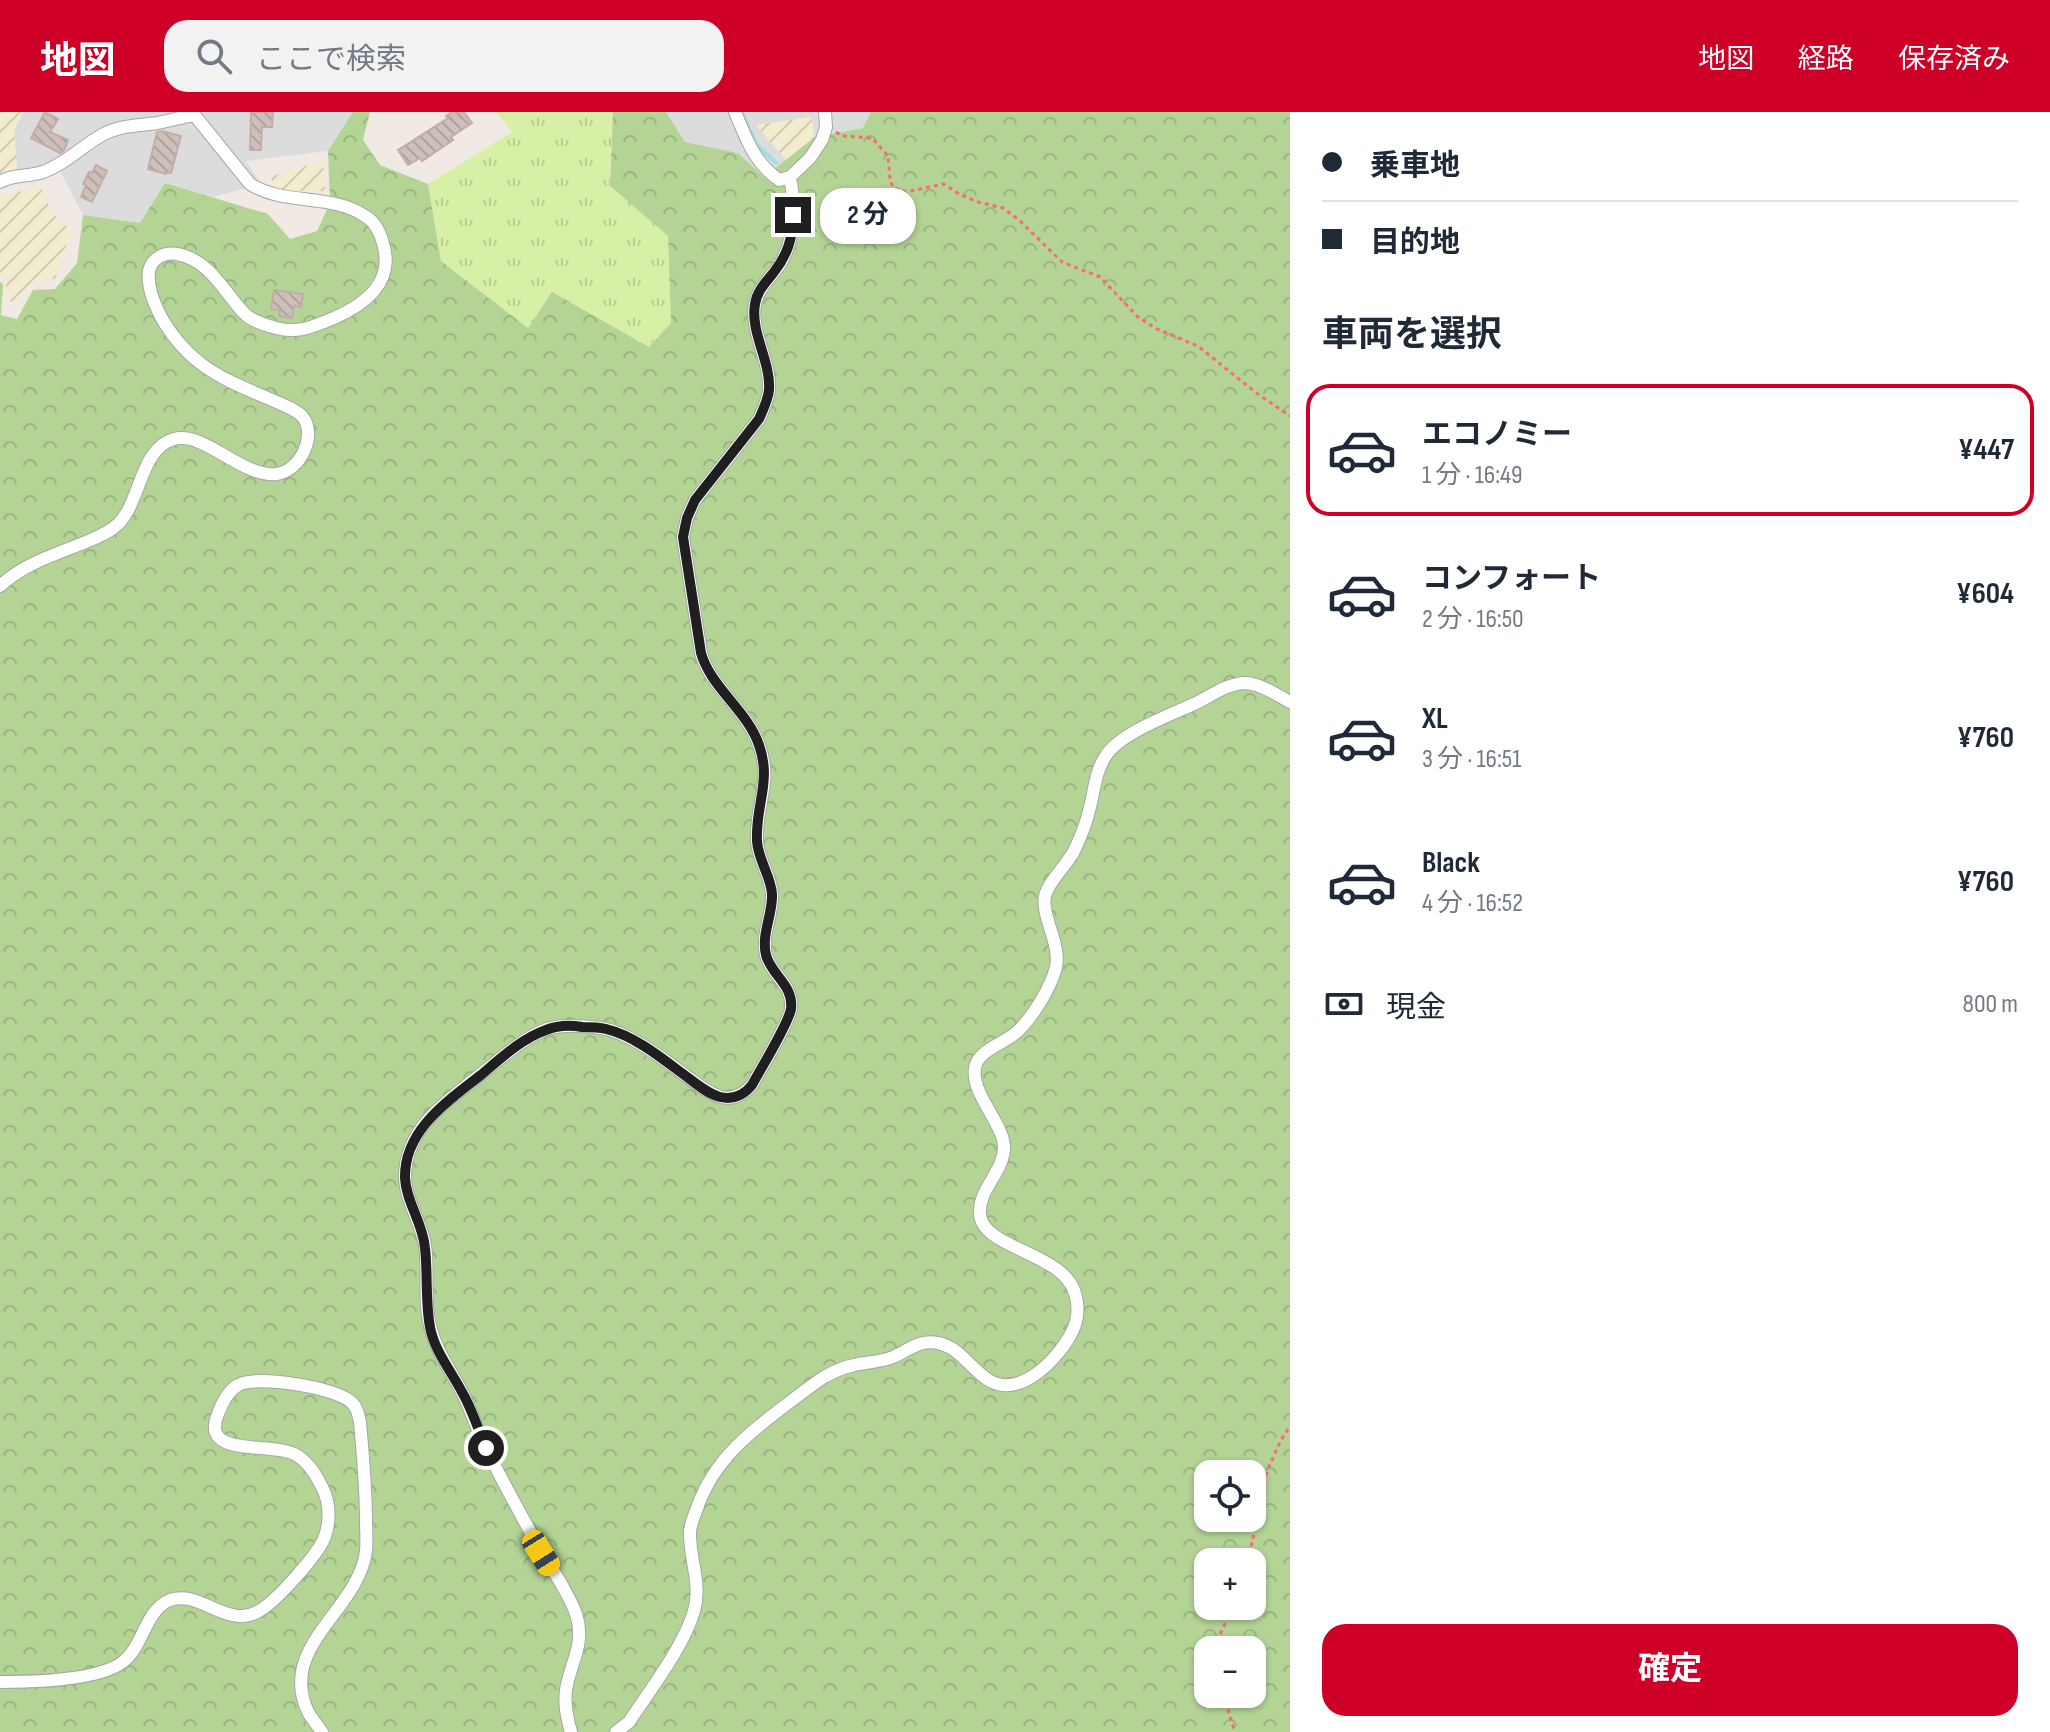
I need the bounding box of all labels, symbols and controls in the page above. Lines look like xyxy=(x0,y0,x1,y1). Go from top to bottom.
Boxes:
search box xyxy=(164,20,724,92)
icon: search xyxy=(192,34,236,78)
text: 地図 xyxy=(40,39,116,84)
text: ここで検索 xyxy=(256,42,406,78)
text: 地図 xyxy=(1698,43,1754,76)
text: 経路 xyxy=(1798,43,1854,76)
text: 保存済み xyxy=(1898,43,2010,76)
text: 乗車地 xyxy=(1370,148,1460,184)
callout: 2 分 xyxy=(821,187,917,243)
route end xyxy=(775,197,811,233)
text: 2 分 xyxy=(847,200,889,231)
text: 目的地 xyxy=(1370,225,1460,261)
text: 車両を選択 xyxy=(1322,314,1502,357)
icon: car xyxy=(1326,414,1398,486)
text: エコノミー xyxy=(1422,417,1572,453)
text: ¥447 xyxy=(1958,432,2014,468)
text: 1 分 · 16:49 xyxy=(1422,460,1523,491)
icon: car xyxy=(1326,558,1398,630)
text: コンフォート xyxy=(1422,561,1601,597)
text: ¥604 xyxy=(1956,576,2014,612)
text: 2 分 · 16:50 xyxy=(1422,604,1524,635)
text: XL xyxy=(1422,701,1448,737)
icon: car xyxy=(1326,702,1398,774)
text: ¥760 xyxy=(1957,720,2014,756)
text: 3 分 · 16:51 xyxy=(1422,744,1521,775)
text: Black xyxy=(1422,845,1480,881)
icon: car xyxy=(1326,846,1398,918)
text: ¥760 xyxy=(1957,864,2014,900)
text: 4 分 · 16:52 xyxy=(1422,888,1523,919)
icon: cash xyxy=(1322,982,1366,1026)
text: 800 m xyxy=(1963,989,2018,1020)
text: 現金 xyxy=(1386,990,1446,1026)
route start xyxy=(468,1430,504,1466)
map controls xyxy=(1194,1460,1266,1708)
button: locate xyxy=(1194,1460,1266,1532)
car xyxy=(518,1526,564,1580)
button: + xyxy=(1194,1548,1266,1620)
button: 確定 xyxy=(1322,1624,2018,1716)
button: − xyxy=(1194,1636,1266,1708)

